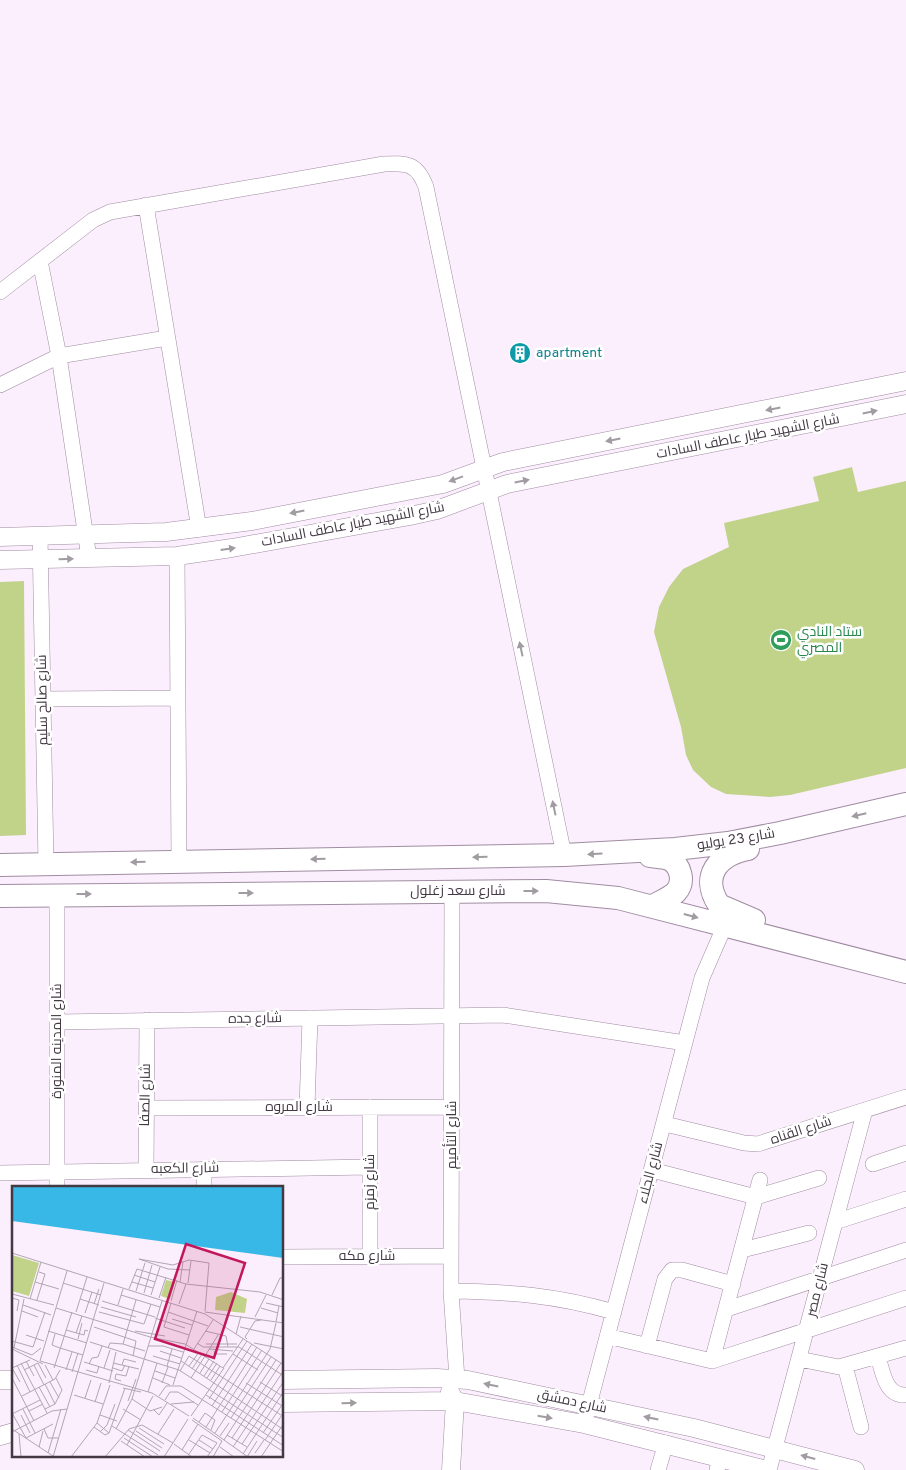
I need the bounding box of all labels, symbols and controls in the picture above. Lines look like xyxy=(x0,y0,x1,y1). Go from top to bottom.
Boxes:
building icon: apartment xyxy=(508,341,532,365)
place label: apartment xyxy=(536,345,602,362)
one-way arrow xyxy=(764,406,780,414)
one-way arrow xyxy=(863,408,878,416)
street label: شارع الشهيد طيار عاطف السادات xyxy=(655,411,841,463)
one-way arrow xyxy=(606,436,621,444)
one-way arrow xyxy=(448,475,463,483)
one-way arrow xyxy=(515,477,530,485)
street label: شارع الشهيد طيار عاطف السادات xyxy=(260,499,446,551)
one-way arrow xyxy=(289,509,305,517)
one-way arrow xyxy=(221,544,237,552)
one-way arrow xyxy=(58,555,74,563)
place label: ستاد النادي المصري xyxy=(797,624,862,659)
sports icon: ستاد النادي المصري xyxy=(769,628,793,652)
one-way arrow xyxy=(517,641,525,656)
street label: شارع صالح سليم xyxy=(34,654,52,746)
one-way arrow xyxy=(550,800,558,815)
one-way arrow xyxy=(851,811,866,819)
street label: شارع 23 يوليو xyxy=(696,825,776,855)
one-way arrow xyxy=(586,850,602,858)
one-way arrow xyxy=(472,853,488,861)
one-way arrow xyxy=(309,856,325,864)
one-way arrow xyxy=(129,859,145,867)
street label: شارع سعد زغلول xyxy=(410,883,506,900)
one-way arrow xyxy=(523,887,539,895)
one-way arrow xyxy=(238,889,254,897)
one-way arrow xyxy=(76,890,92,898)
one-way arrow xyxy=(683,913,698,921)
street label: شارع المدينه المنورة xyxy=(49,983,66,1099)
street label: شارع جده xyxy=(228,1010,282,1028)
street label: شارع الصفا xyxy=(137,1063,155,1127)
street label: شارع المروه xyxy=(265,1099,333,1116)
street label: شارع التأميم xyxy=(442,1101,461,1169)
street label: شارع القناه xyxy=(768,1113,834,1149)
street label: شارع الجلاء xyxy=(635,1140,667,1206)
street label: شارع زمزم xyxy=(362,1154,379,1210)
street label: شارع الكعبه xyxy=(151,1160,219,1178)
inset map xyxy=(12,1186,284,1458)
street label: شارع مكه xyxy=(339,1248,395,1265)
street label: شارع مصر xyxy=(803,1261,833,1320)
one-way arrow xyxy=(484,1381,499,1389)
street label: شارع دمشق xyxy=(536,1386,608,1418)
one-way arrow xyxy=(341,1398,357,1406)
one-way arrow xyxy=(537,1414,553,1422)
one-way arrow xyxy=(643,1414,658,1422)
one-way arrow xyxy=(801,1453,816,1461)

